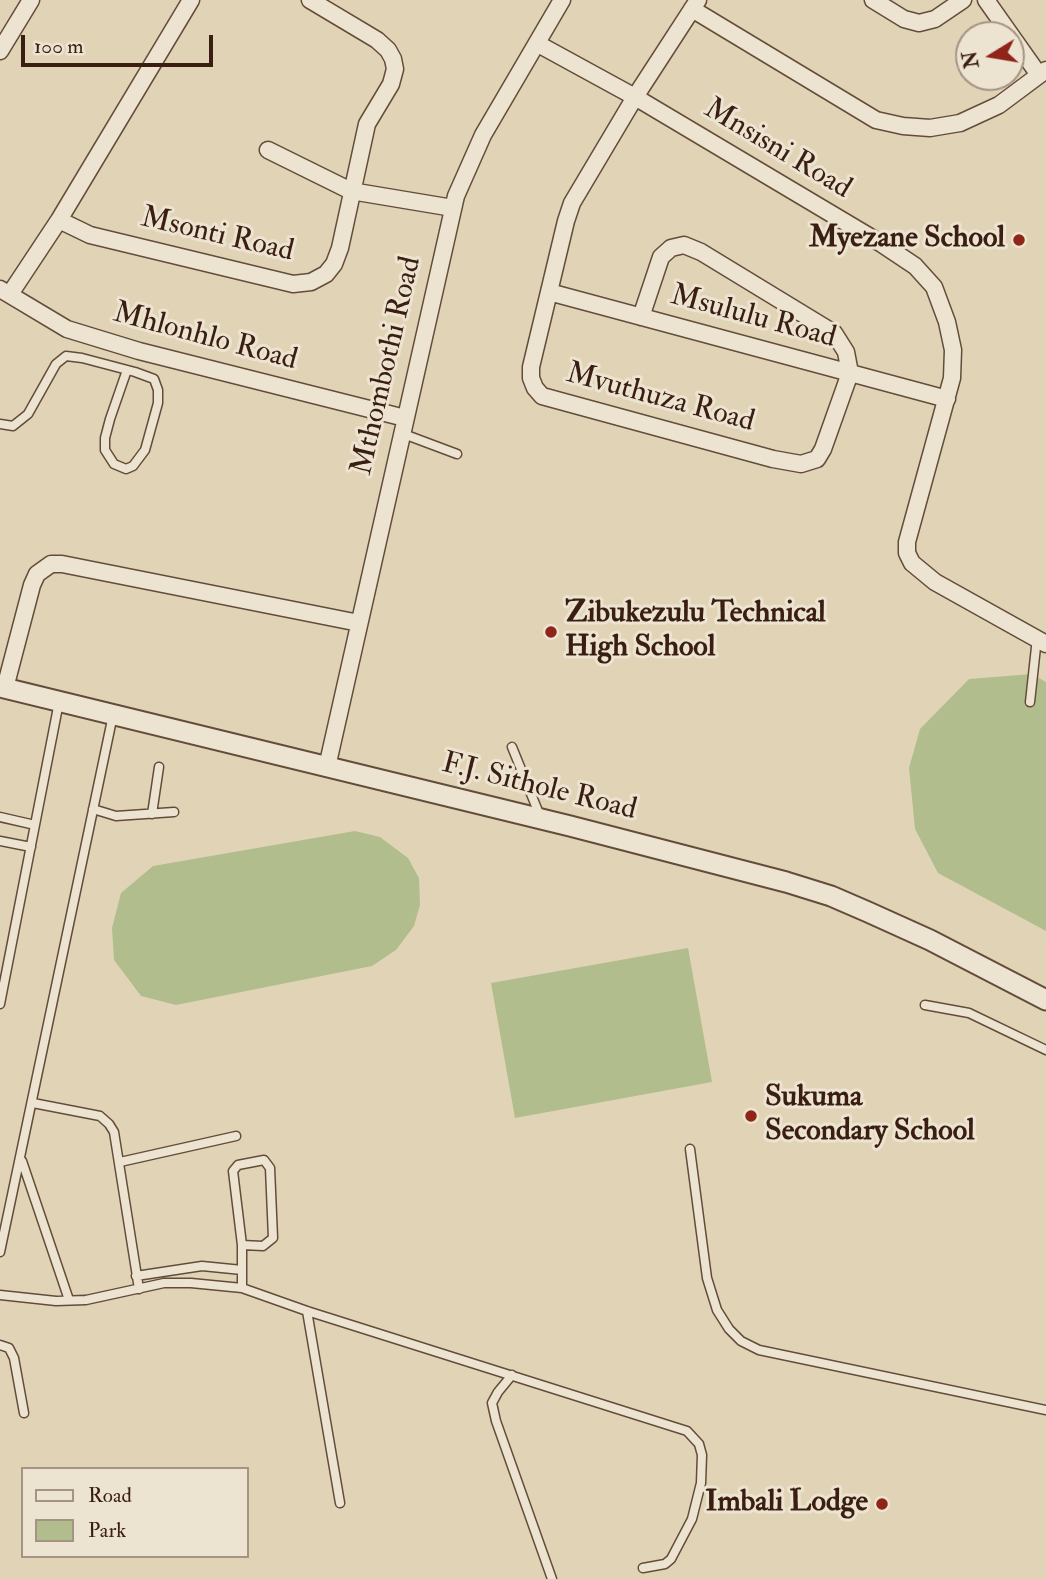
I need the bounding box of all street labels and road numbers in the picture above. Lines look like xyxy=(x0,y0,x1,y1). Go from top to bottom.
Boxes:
street label: Mnsisni Road xyxy=(697,92,857,208)
street label: Msonti Road xyxy=(137,201,297,271)
street label: Mthombothi Road xyxy=(345,253,431,479)
street label: Msululu Road xyxy=(666,279,840,357)
street label: Mhlonhlo Road xyxy=(109,296,301,380)
street label: Mvuthuza Road xyxy=(562,357,758,441)
street label: F.J. Sithole Road xyxy=(438,746,640,830)

